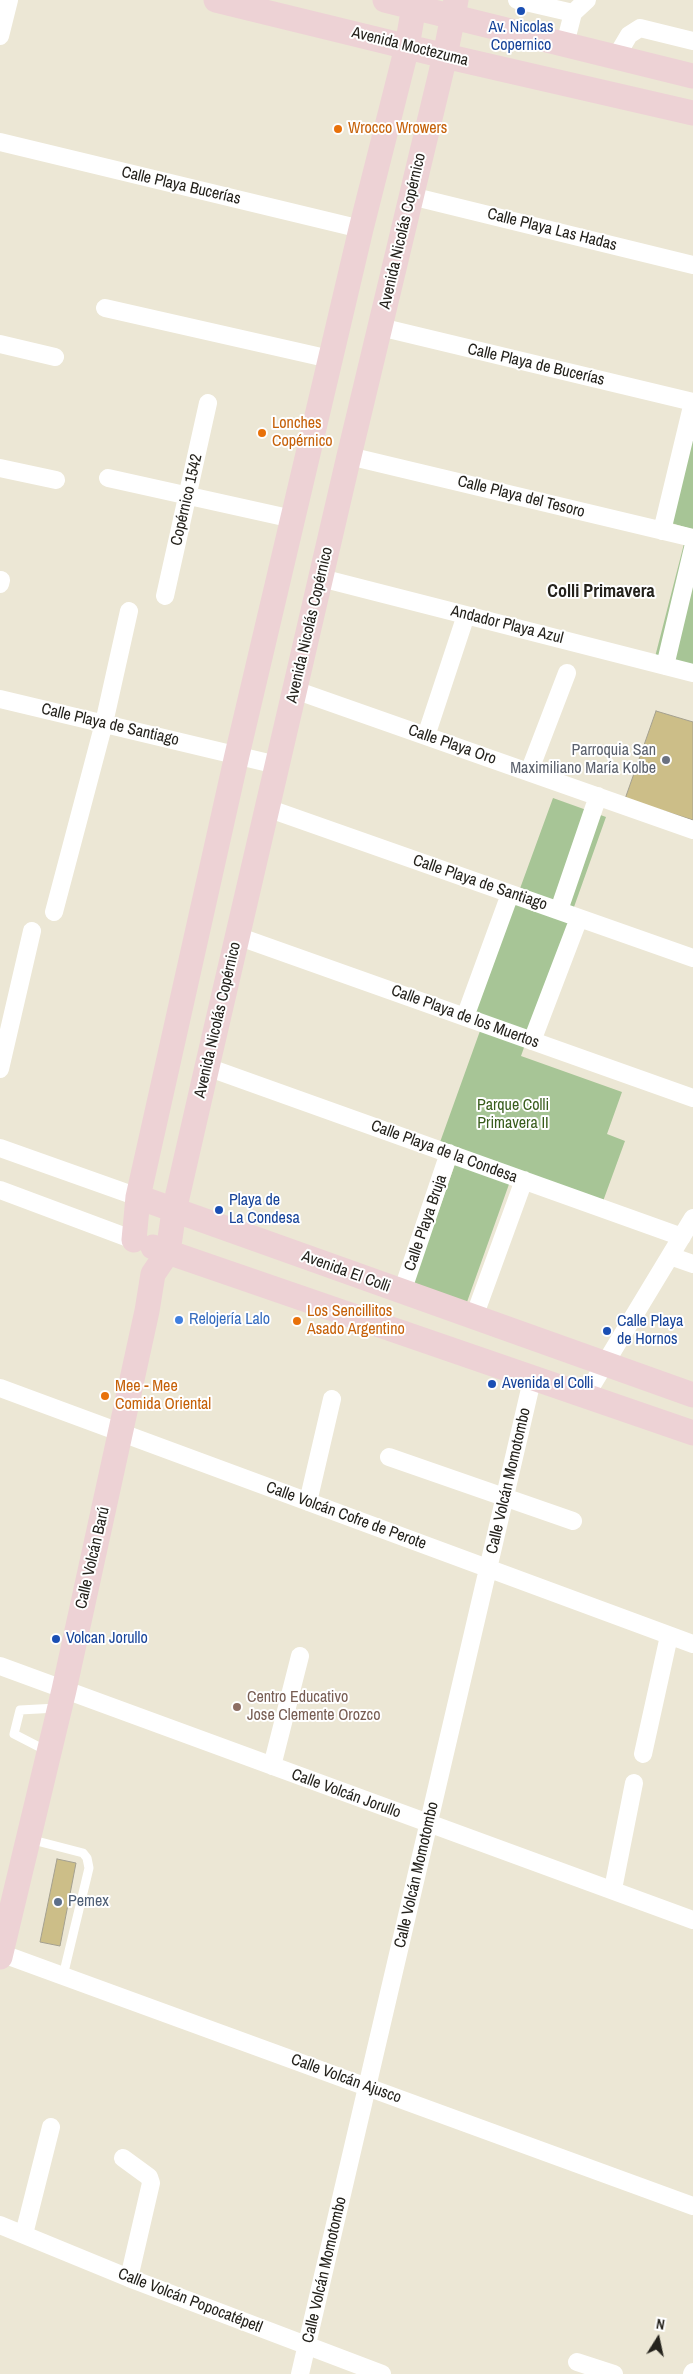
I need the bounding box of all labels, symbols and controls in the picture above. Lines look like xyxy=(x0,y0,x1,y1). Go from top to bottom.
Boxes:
marker: Av. Nicolas Copernico xyxy=(515,5,527,17)
place label: Av. Nicolas Copernico xyxy=(488,18,554,56)
street label: Avenida Moctezuma xyxy=(350,23,470,71)
place label: Wrocco Wrowers xyxy=(348,119,447,139)
marker: Wrocco Wrowers xyxy=(332,123,344,135)
street label: Avenida Nicolás Copérnico xyxy=(376,151,430,311)
street label: Calle Playa Bucerías xyxy=(120,163,242,209)
street label: Calle Playa Las Hadas xyxy=(485,205,619,255)
street label: Calle Playa de Bucerías xyxy=(466,340,606,390)
place label: Lonches Copérnico xyxy=(272,414,333,452)
marker: Lonches Copérnico xyxy=(256,427,268,439)
street label: Copérnico 1542 xyxy=(167,452,207,548)
street label: Calle Playa del Tesoro xyxy=(455,472,587,522)
street label: Avenida Nicolás Copérnico xyxy=(283,545,337,705)
district label: Colli Primavera xyxy=(547,581,655,603)
street label: Andador Playa Azul xyxy=(449,602,565,648)
street label: Calle Playa de Santiago xyxy=(39,700,181,750)
street label: Calle Playa Oro xyxy=(405,721,499,769)
place label: Parroquia San Maximiliano María Kolbe xyxy=(510,741,656,779)
marker: Parroquia San Maximiliano María Kolbe xyxy=(660,754,672,766)
street label: Calle Playa de Santiago xyxy=(410,851,550,915)
street label: Avenida Nicolás Copérnico xyxy=(191,940,245,1100)
street label: Calle Playa de los Muertos xyxy=(388,981,542,1053)
park label: Parque Colli Primavera II xyxy=(477,1096,549,1134)
street label: Calle Playa de la Condesa xyxy=(368,1117,520,1187)
street label: Calle Playa Bruja xyxy=(401,1172,451,1274)
place label: Playa de La Condesa xyxy=(229,1191,300,1229)
marker: Playa de La Condesa xyxy=(213,1204,225,1216)
street label: Avenida El Colli xyxy=(299,1247,393,1297)
place label: Los Sencillitos Asado Argentino xyxy=(307,1302,405,1340)
place label: Relojería Lalo xyxy=(189,1310,270,1330)
place label: Calle Playa de Hornos xyxy=(617,1312,683,1350)
marker: Relojería Lalo xyxy=(173,1314,185,1326)
marker: Los Sencillitos Asado Argentino xyxy=(291,1315,303,1327)
marker: Calle Playa de Hornos xyxy=(601,1325,613,1337)
place label: Avenida el Colli xyxy=(502,1374,594,1394)
place label: Mee - Mee Comida Oriental xyxy=(115,1377,211,1415)
marker: Avenida el Colli xyxy=(486,1378,498,1390)
marker: Mee - Mee Comida Oriental xyxy=(99,1390,111,1402)
street label: Calle Volcán Momotombo xyxy=(483,1406,535,1556)
street label: Calle Volcán Cofre de Perote xyxy=(263,1478,429,1554)
street label: Calle Volcán Barú xyxy=(72,1505,114,1611)
place label: Volcan Jorullo xyxy=(66,1629,148,1649)
marker: Volcan Jorullo xyxy=(50,1633,62,1645)
place label: Centro Educativo Jose Clemente Orozco xyxy=(247,1688,380,1726)
marker: Centro Educativo Jose Clemente Orozco xyxy=(231,1701,243,1713)
street label: Calle Volcán Jorullo xyxy=(289,1765,403,1823)
street label: Calle Volcán Momotombo xyxy=(391,1800,443,1950)
place label: Pemex xyxy=(68,1892,109,1912)
marker: Pemex xyxy=(52,1896,64,1908)
street label: Calle Volcán Ajusco xyxy=(288,2050,404,2108)
street label: Calle Volcán Momotombo xyxy=(299,2195,351,2345)
street label: Calle Volcán Popocatépetl xyxy=(115,2265,265,2337)
north arrow xyxy=(633,2314,683,2364)
text: N xyxy=(655,2315,666,2334)

